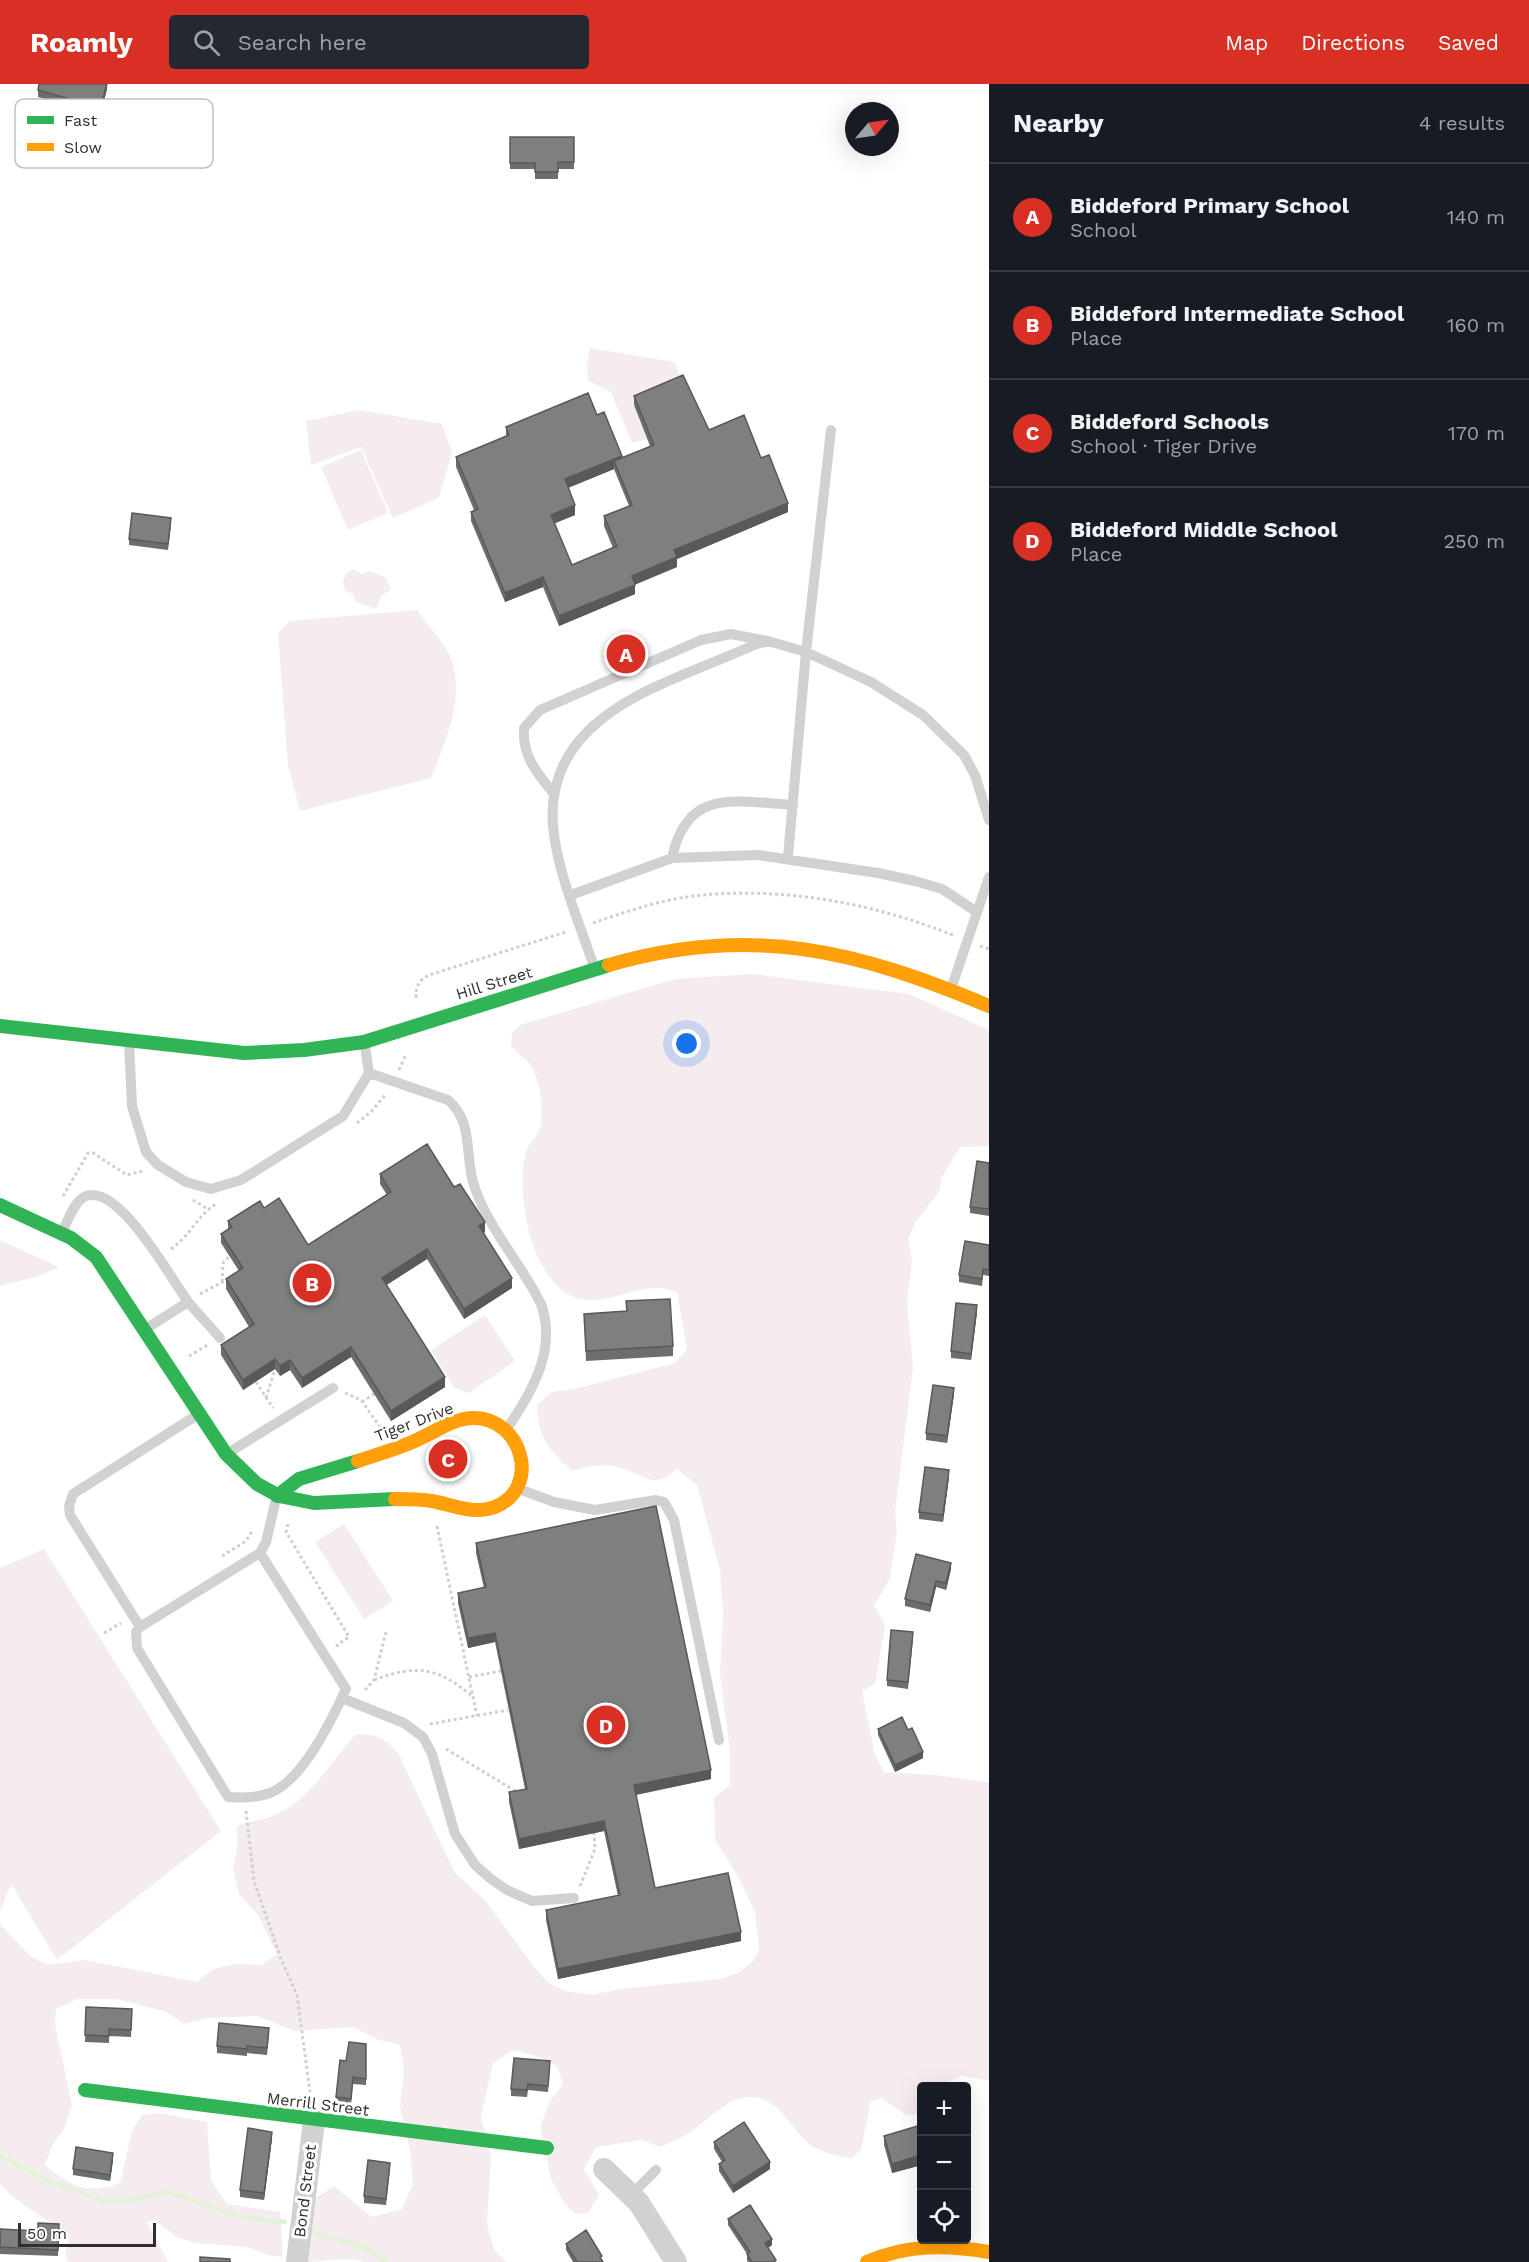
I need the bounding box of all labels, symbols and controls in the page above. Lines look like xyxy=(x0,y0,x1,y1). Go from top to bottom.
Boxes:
search box xyxy=(169,15,589,69)
text: Roamly xyxy=(30,26,133,59)
icon: search xyxy=(190,26,223,59)
text: Search here xyxy=(238,30,367,55)
text: Map xyxy=(1225,30,1268,55)
text: Directions xyxy=(1301,30,1405,55)
text: Saved xyxy=(1438,30,1499,55)
legend xyxy=(15,99,213,168)
north arrow xyxy=(845,102,899,156)
text: Nearby xyxy=(1013,108,1104,138)
text: Fast xyxy=(64,111,97,130)
text: 4 results xyxy=(1419,111,1505,135)
text: Slow xyxy=(64,138,102,157)
text: Biddeford Primary School xyxy=(1070,193,1349,218)
text: A xyxy=(1026,205,1039,229)
text: 140 m xyxy=(1447,205,1505,229)
text: School xyxy=(1070,218,1137,242)
text: Biddeford Intermediate School xyxy=(1070,301,1404,326)
text: B xyxy=(1026,313,1039,337)
text: 160 m xyxy=(1447,313,1505,337)
text: Place xyxy=(1070,326,1122,350)
text: Biddeford Schools xyxy=(1070,409,1269,434)
text: C xyxy=(1026,421,1039,445)
text: 170 m xyxy=(1448,421,1505,445)
text: School · Tiger Drive xyxy=(1070,434,1257,458)
text: Biddeford Middle School xyxy=(1070,517,1337,542)
text: D xyxy=(1025,529,1040,553)
text: 250 m xyxy=(1443,529,1505,553)
text: Place xyxy=(1070,542,1122,566)
pin: A xyxy=(606,632,646,676)
street label: Hill Street xyxy=(454,962,535,1004)
your location xyxy=(672,1029,701,1058)
pin: B xyxy=(292,1260,332,1306)
street label: Tiger Drive xyxy=(372,1398,456,1446)
pin: C xyxy=(428,1436,468,1482)
pin: D xyxy=(586,1702,626,1748)
map controls xyxy=(917,2082,971,2244)
button: + xyxy=(917,2082,971,2136)
street label: Merrill Street xyxy=(266,2088,371,2120)
button: − xyxy=(917,2136,971,2190)
street label: Bond Street xyxy=(290,2143,320,2239)
button: locate xyxy=(917,2190,971,2244)
scale bar xyxy=(18,2220,156,2248)
text: 50 m xyxy=(27,2224,67,2243)

